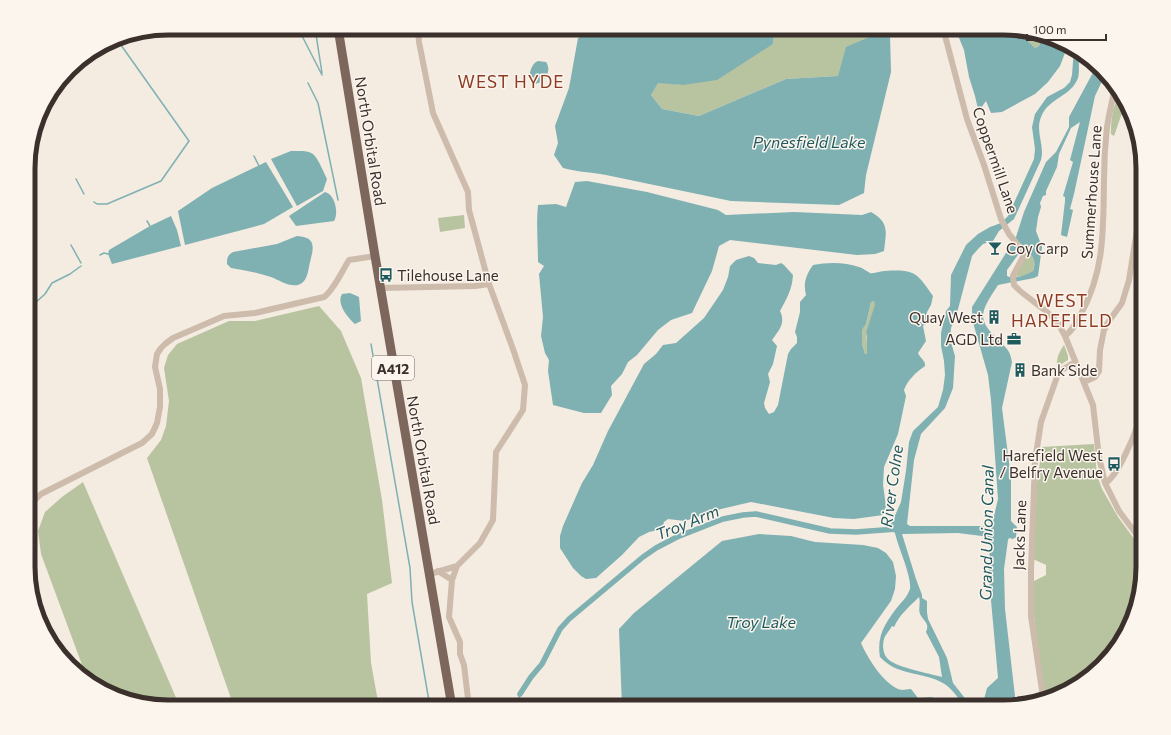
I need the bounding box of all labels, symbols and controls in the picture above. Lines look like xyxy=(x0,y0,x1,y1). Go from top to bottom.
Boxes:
scale bar xyxy=(1027,16,1106,42)
text: 100 m xyxy=(1033,22,1067,36)
district label: WEST HYDE xyxy=(458,71,564,92)
street label: North Orbital Road xyxy=(352,75,390,207)
street label: Coppermill Lane xyxy=(969,104,1023,216)
street label: Summerhouse Lane xyxy=(1077,125,1105,259)
water label: Pynesfield Lake xyxy=(753,132,866,151)
place label: Coy Carp xyxy=(1006,239,1069,257)
bar icon: Coy Carp xyxy=(987,240,1003,256)
place label: Tilehouse Lane xyxy=(397,266,499,284)
bus stop icon: Tilehouse Lane xyxy=(378,267,394,283)
district label: WEST HAREFIELD xyxy=(1011,290,1113,331)
place label: Quay West xyxy=(909,308,983,326)
building icon: Quay West xyxy=(986,309,1002,325)
place label: AGD Ltd xyxy=(945,330,1003,348)
office icon: AGD Ltd xyxy=(1006,331,1022,347)
road number: A412 xyxy=(372,356,414,380)
place label: Bank Side xyxy=(1031,361,1097,379)
building icon: Bank Side xyxy=(1012,362,1028,378)
street label: North Orbital Road xyxy=(404,394,444,526)
water label: River Colne xyxy=(876,443,906,528)
place label: Harefield West / Belfry Avenue xyxy=(999,446,1103,481)
bus stop icon: Harefield West / Belfry Avenue xyxy=(1106,456,1122,472)
water label: Grand Union Canal xyxy=(975,464,997,601)
street label: Jacks Lane xyxy=(1009,499,1029,570)
water label: Troy Arm xyxy=(652,501,722,543)
water label: Troy Lake xyxy=(726,612,796,631)

